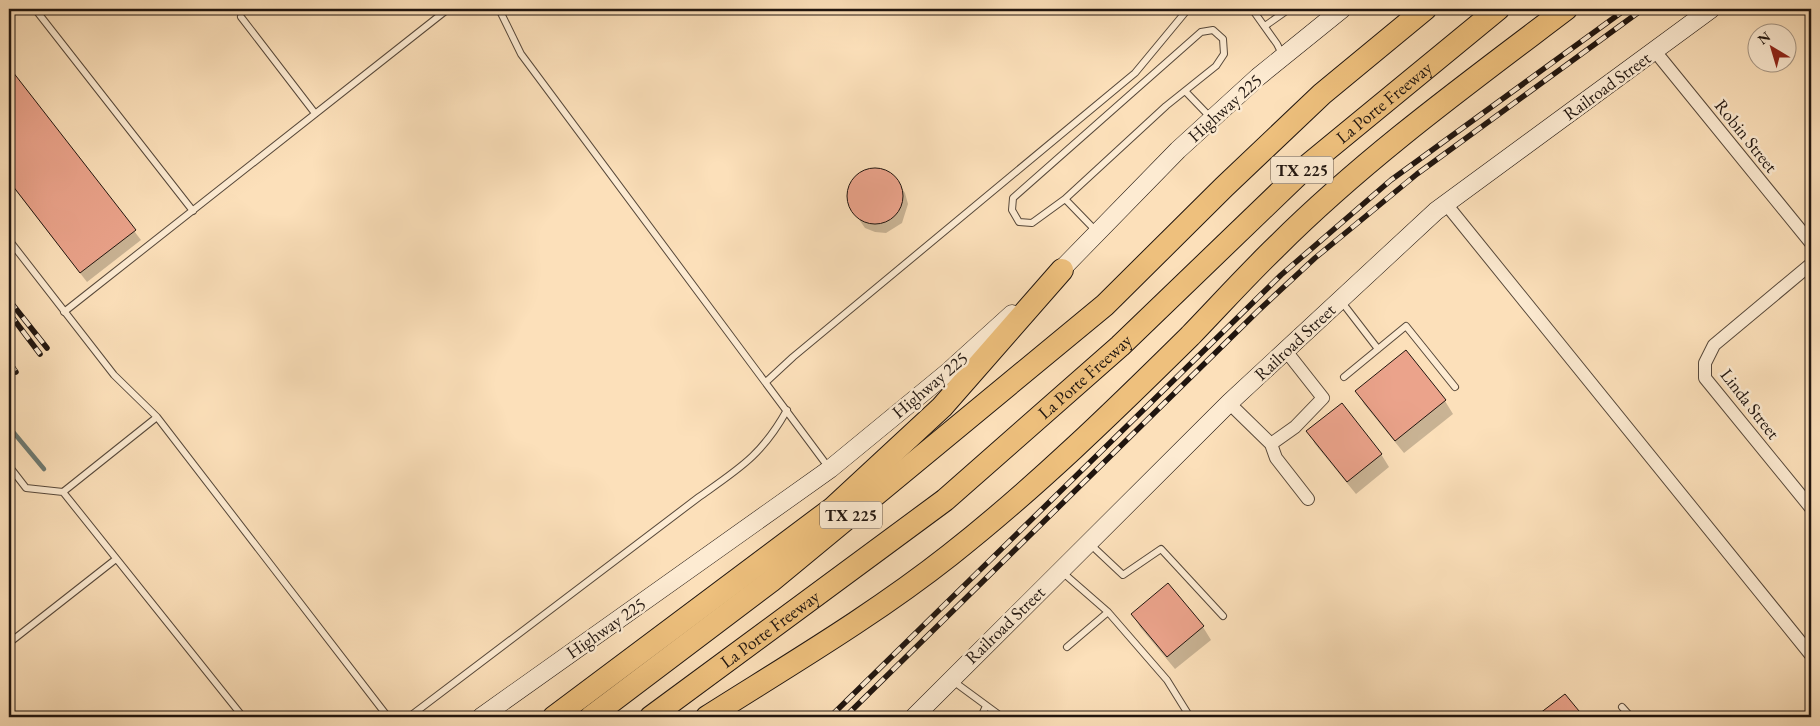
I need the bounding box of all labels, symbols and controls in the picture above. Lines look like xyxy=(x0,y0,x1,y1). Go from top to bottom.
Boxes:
north arrow xyxy=(1748,22,1798,72)
text: N xyxy=(1754,27,1775,48)
street label: Railroad Street xyxy=(1558,46,1655,125)
street label: La Porte Freeway xyxy=(1331,56,1437,148)
street label: Highway 225 xyxy=(1183,68,1267,147)
street label: Robin Street xyxy=(1710,94,1783,177)
road number: TX 225 xyxy=(1271,156,1333,184)
street label: Railroad Street xyxy=(1249,298,1340,385)
street label: La Porte Freeway xyxy=(1033,329,1137,424)
street label: Highway 225 xyxy=(887,346,972,423)
street label: Linda Street xyxy=(1716,364,1785,444)
road number: TX 225 xyxy=(820,502,882,528)
street label: Railroad Street xyxy=(960,580,1050,669)
street label: La Porte Freeway xyxy=(716,584,824,673)
street label: Highway 225 xyxy=(561,592,650,663)

